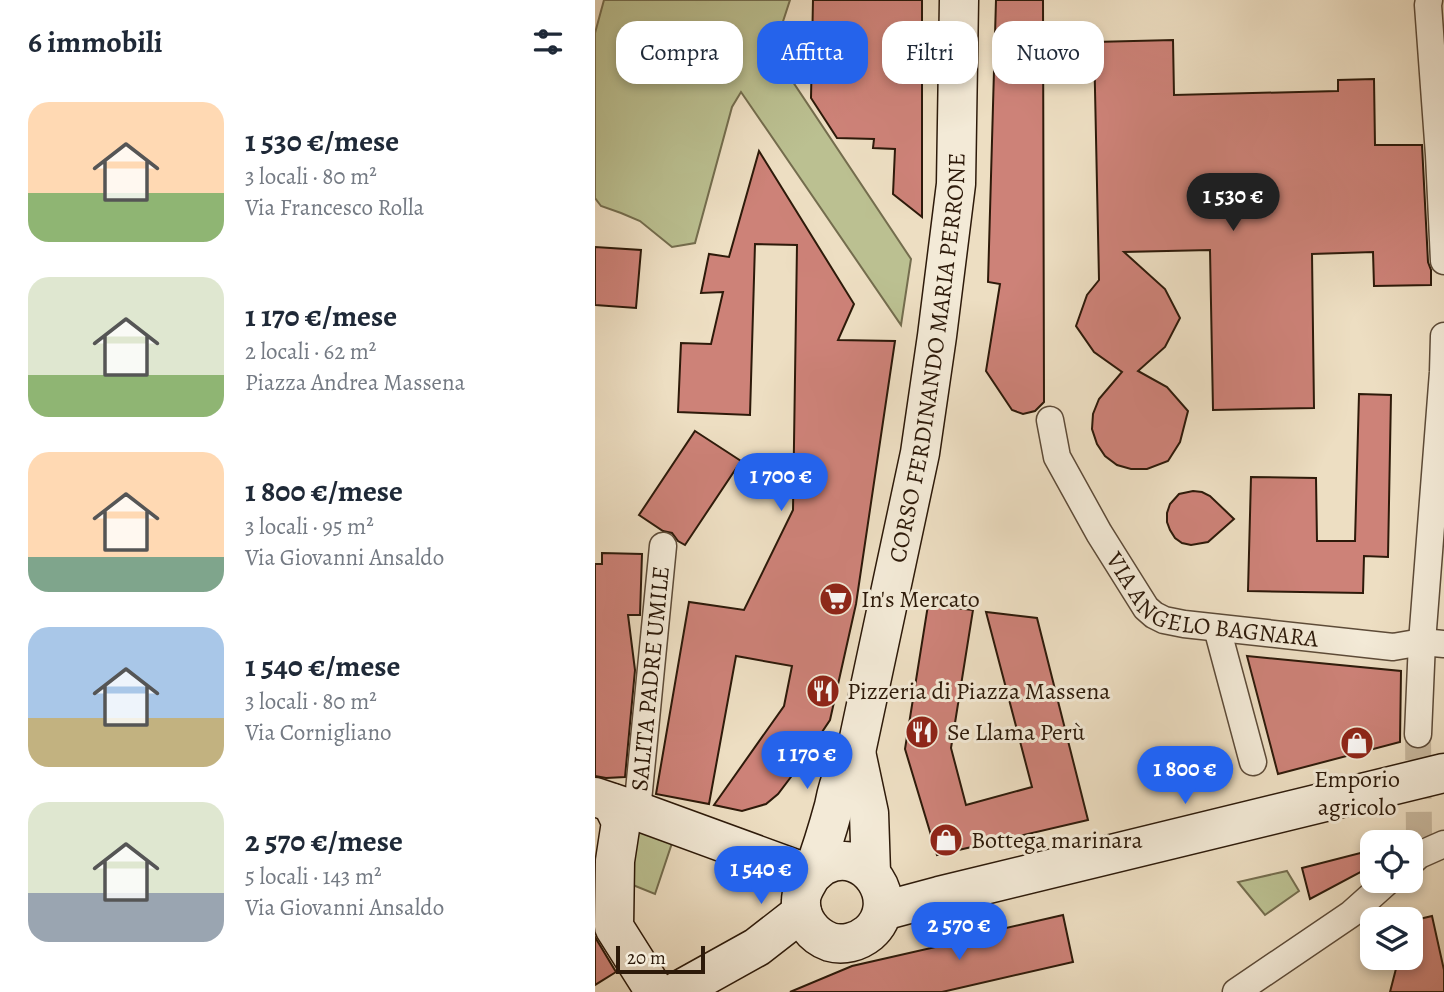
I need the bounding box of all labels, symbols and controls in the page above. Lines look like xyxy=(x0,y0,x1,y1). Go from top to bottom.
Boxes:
chip: Compra xyxy=(616,21,743,84)
chip: Affitta xyxy=(757,21,868,84)
chip: Filtri xyxy=(882,21,978,84)
chip: Nuovo xyxy=(992,21,1104,84)
text: 6 immobili xyxy=(28,22,163,62)
icon: filters xyxy=(529,23,567,61)
text: 1 530 €/mese xyxy=(245,121,399,161)
icon: home xyxy=(84,130,168,214)
street label: CORSO FERDINANDO MARIA PERRONE xyxy=(881,153,973,566)
text: 3 locali · 80 m² xyxy=(245,161,377,192)
pin: 1 530 € xyxy=(1168,174,1298,233)
text: 1 530 € xyxy=(1203,180,1263,211)
text: Via Francesco Rolla xyxy=(245,192,424,223)
text: 1 170 €/mese xyxy=(245,296,397,336)
icon: home xyxy=(84,305,168,389)
text: 2 locali · 62 m² xyxy=(245,336,376,367)
text: Piazza Andrea Massena xyxy=(245,367,465,398)
pin: 1 700 € xyxy=(716,454,846,513)
text: 1 700 € xyxy=(750,460,812,491)
text: 1 800 €/mese xyxy=(245,471,403,511)
icon: home xyxy=(84,480,168,564)
text: 3 locali · 95 m² xyxy=(245,511,374,542)
text: Via Giovanni Ansaldo xyxy=(245,542,444,573)
street label: VIA ANGELO BAGNARA xyxy=(1098,545,1321,655)
street label: SALITA PADRE UMILE xyxy=(623,564,677,793)
supermarket icon: In's Mercato xyxy=(817,580,855,618)
place label: In's Mercato xyxy=(861,583,980,615)
text: 1 540 €/mese xyxy=(245,646,400,686)
icon: home xyxy=(84,655,168,739)
restaurant icon: Pizzeria di Piazza Massena xyxy=(804,672,842,710)
place label: Pizzeria di Piazza Massena xyxy=(847,675,1111,707)
text: 3 locali · 80 m² xyxy=(245,686,377,717)
restaurant icon: Se Llama Perù xyxy=(903,713,941,751)
place label: Se Llama Perù xyxy=(947,716,1085,748)
text: Via Cornigliano xyxy=(245,717,392,748)
shop icon: Emporio agricolo xyxy=(1338,724,1376,762)
pin: 1 170 € xyxy=(742,732,872,791)
text: 1 170 € xyxy=(777,738,837,769)
pin: 1 800 € xyxy=(1120,746,1250,806)
text: 1 800 € xyxy=(1153,753,1217,784)
place label: Emporio agricolo xyxy=(1314,763,1400,823)
text: 2 570 €/mese xyxy=(245,821,403,861)
shop icon: Bottega marinara xyxy=(927,821,965,859)
place label: Bottega marinara xyxy=(971,824,1143,856)
icon: home xyxy=(84,830,168,914)
map controls xyxy=(1360,830,1423,970)
button: locate xyxy=(1360,830,1423,893)
pin: 1 540 € xyxy=(696,846,826,906)
text: 1 540 € xyxy=(730,853,792,884)
text: 5 locali · 143 m² xyxy=(245,861,382,892)
text: Via Giovanni Ansaldo xyxy=(245,892,444,923)
pin: 2 570 € xyxy=(894,902,1024,962)
button: layers xyxy=(1360,907,1423,970)
text: 2 570 € xyxy=(927,909,991,940)
scale bar xyxy=(616,943,705,975)
text: 20 m xyxy=(627,945,666,971)

